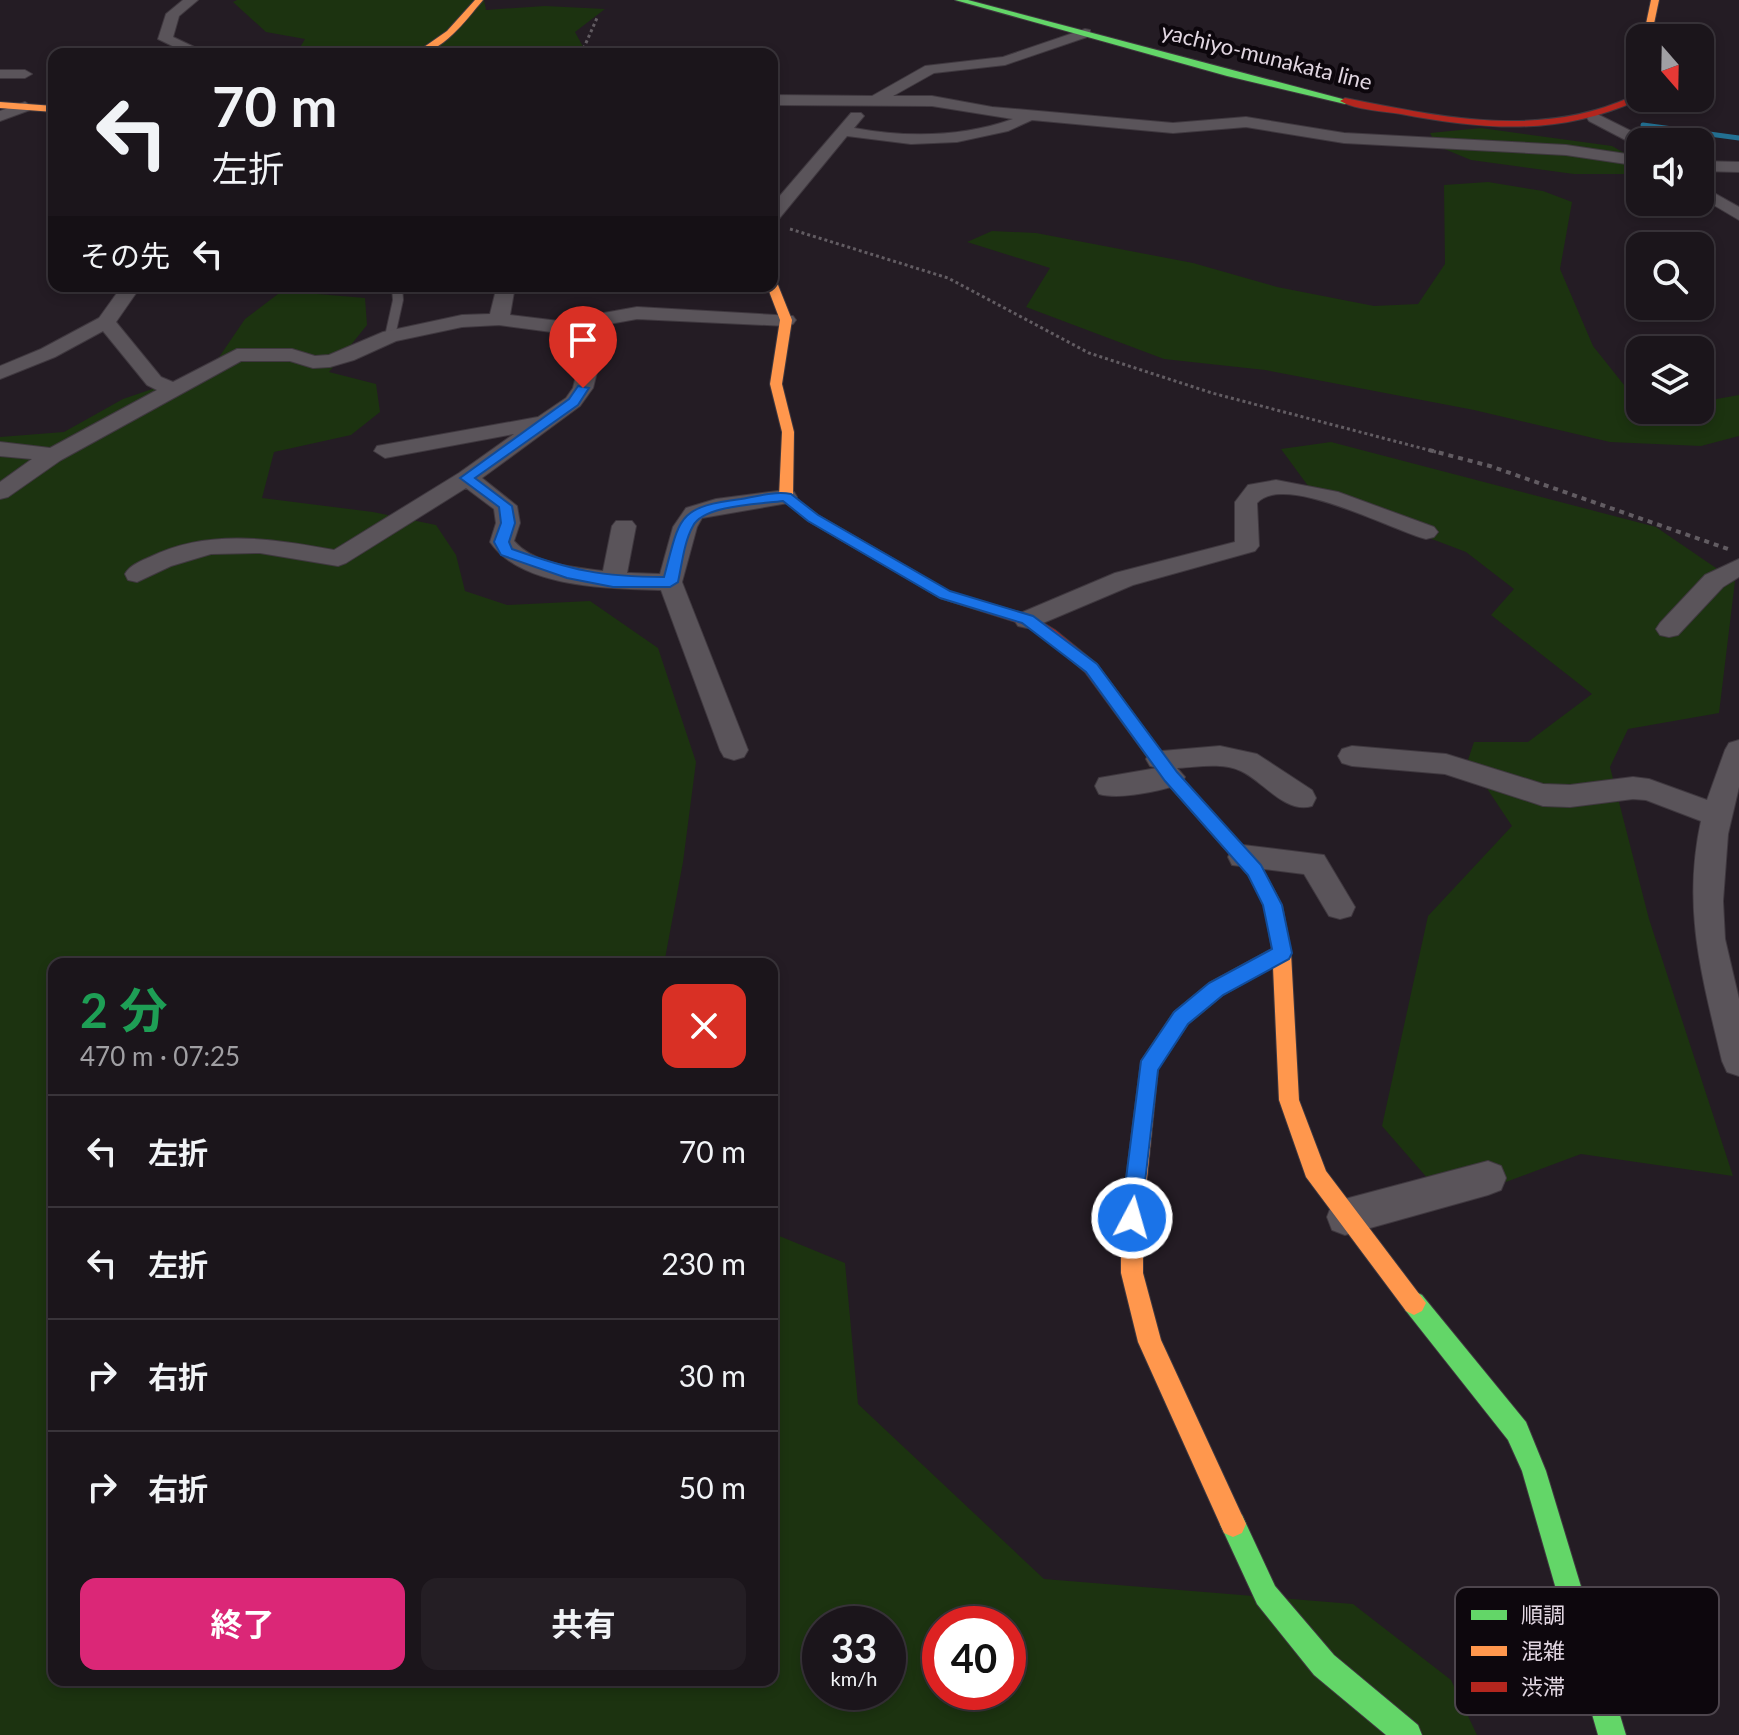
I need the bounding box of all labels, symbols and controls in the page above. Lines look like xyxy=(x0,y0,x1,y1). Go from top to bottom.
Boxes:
street label: yachiyo-munakata line xyxy=(1159,17,1375,95)
north arrow xyxy=(1626,24,1714,112)
map controls xyxy=(1626,24,1714,424)
text: 70 m xyxy=(212,72,337,139)
icon: left xyxy=(80,80,184,184)
button: sound xyxy=(1626,128,1714,216)
text: 左折 xyxy=(212,146,284,190)
icon: left xyxy=(186,232,230,276)
button: search xyxy=(1626,232,1714,320)
text: その先 xyxy=(80,237,170,273)
pin xyxy=(549,306,617,388)
icon: arrive xyxy=(561,318,605,362)
button: layers xyxy=(1626,336,1714,424)
text: 2 分 xyxy=(80,981,168,1038)
button: close xyxy=(662,984,746,1068)
text: 470 m · 07:25 xyxy=(80,1040,240,1072)
icon: left xyxy=(80,1129,124,1173)
text: 70 m xyxy=(679,1133,746,1169)
text: 左折 xyxy=(148,1134,208,1170)
position arrow xyxy=(1090,1176,1174,1260)
icon: left xyxy=(80,1241,124,1285)
text: 230 m xyxy=(661,1245,746,1281)
text: 左折 xyxy=(148,1246,208,1282)
icon: right xyxy=(80,1353,124,1397)
text: 30 m xyxy=(679,1357,746,1393)
text: 右折 xyxy=(148,1358,208,1394)
icon: right xyxy=(80,1465,124,1509)
text: 50 m xyxy=(679,1469,746,1505)
text: 右折 xyxy=(148,1470,208,1506)
button: 終了 xyxy=(80,1578,405,1670)
button: 共有 xyxy=(421,1578,746,1670)
legend xyxy=(1455,1587,1719,1715)
text: 順調 xyxy=(1521,1601,1565,1628)
speed limit sign: 40 xyxy=(922,1606,1026,1710)
text: 33 xyxy=(831,1624,877,1672)
text: 混雑 xyxy=(1521,1637,1565,1664)
text: km/h xyxy=(831,1666,877,1690)
text: 渋滞 xyxy=(1521,1673,1565,1700)

